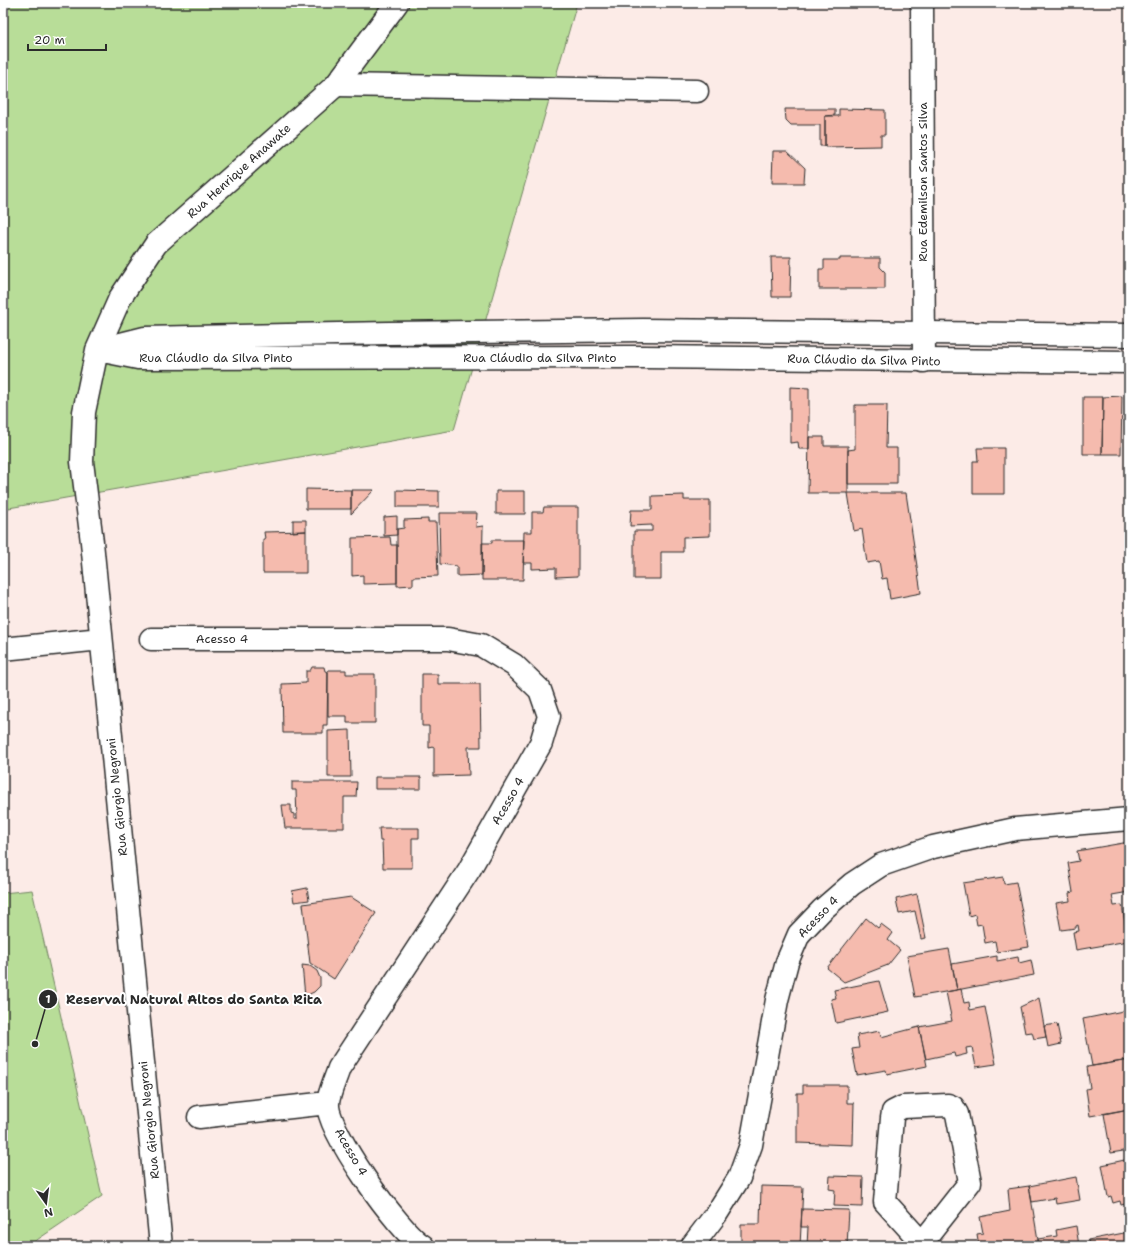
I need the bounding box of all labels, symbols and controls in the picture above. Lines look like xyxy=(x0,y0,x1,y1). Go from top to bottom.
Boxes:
scale bar xyxy=(28,26,106,52)
text: 20 m xyxy=(34,32,65,48)
street label: Rua Edemilson Santos Silva xyxy=(915,102,931,262)
street label: Rua Henrique Anawate xyxy=(184,120,294,222)
street label: Rua Cláudio da Silva Pinto xyxy=(139,350,293,366)
street label: Rua Cláudio da Silva Pinto xyxy=(463,350,617,366)
street label: Rua Cláudio da Silva Pinto xyxy=(787,351,941,369)
street label: Acesso 4 xyxy=(196,631,248,647)
street label: Rua Giorgio Negroni xyxy=(103,737,131,857)
street label: Acesso 4 xyxy=(488,774,528,828)
street label: Acesso 4 xyxy=(794,893,842,941)
callout: Reserval Natural Altos do Santa Rita xyxy=(38,986,330,1011)
text: 1 xyxy=(45,991,51,1007)
text: Reserval Natural Altos do Santa Rita xyxy=(66,991,322,1008)
street label: Rua Giorgio Negroni xyxy=(135,1060,163,1180)
street label: Acesso 4 xyxy=(331,1125,371,1179)
north arrow xyxy=(26,1183,66,1223)
text: N xyxy=(42,1204,54,1221)

